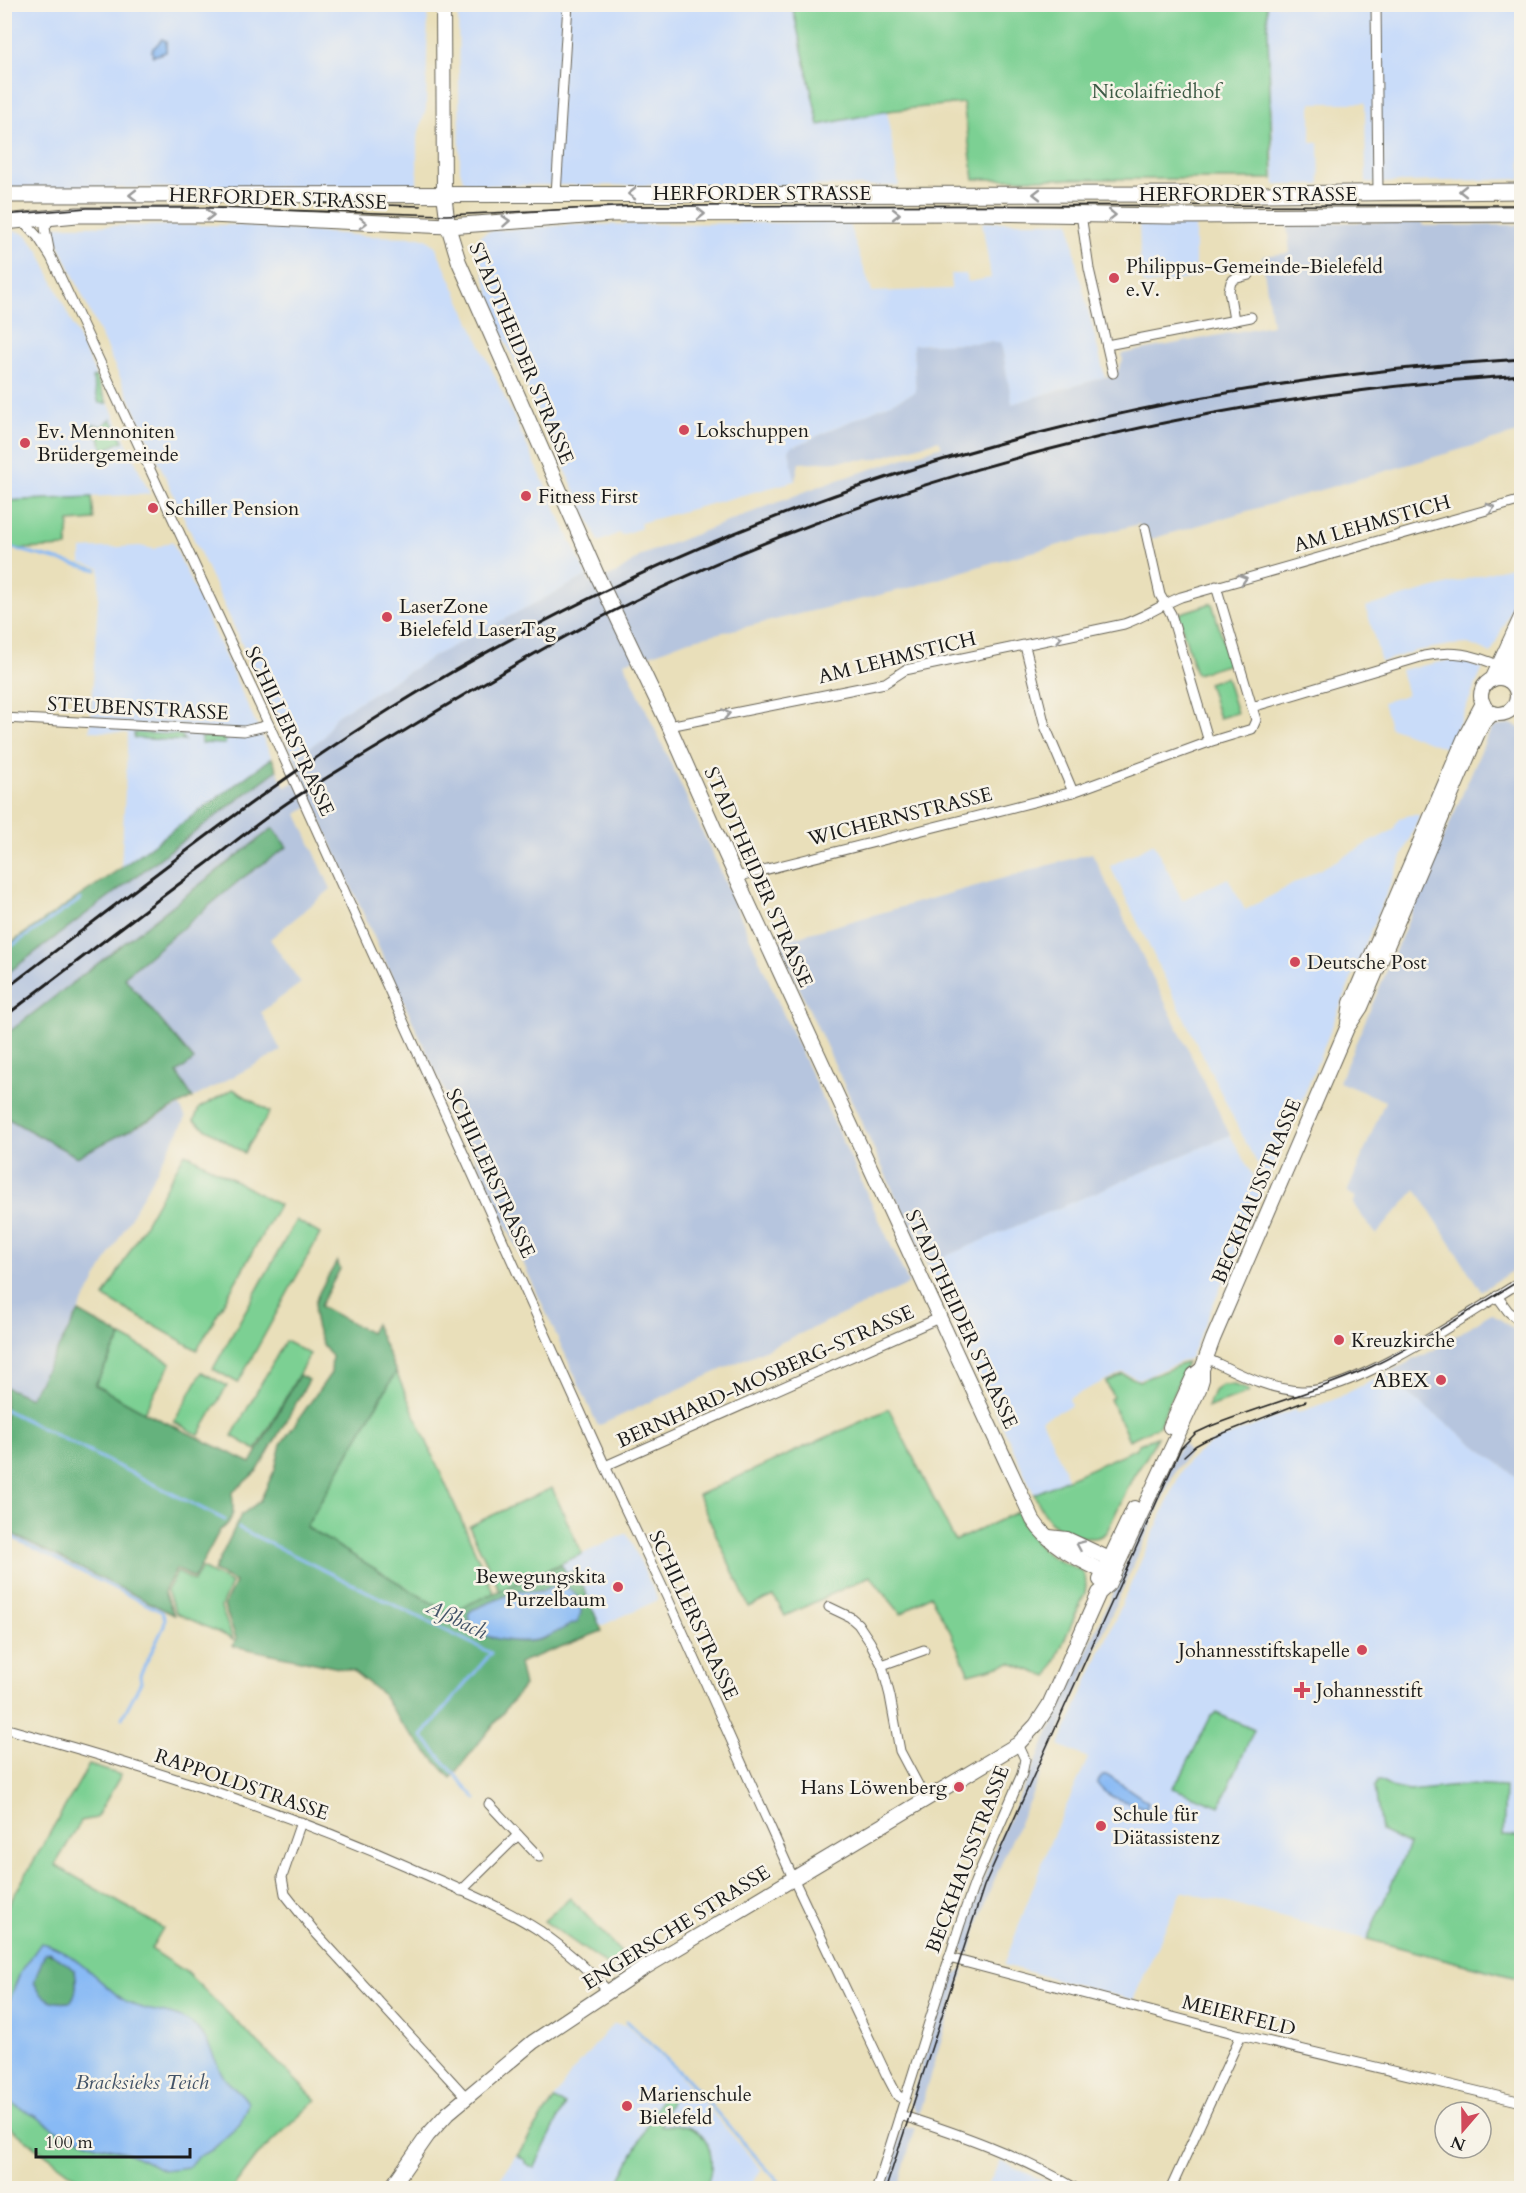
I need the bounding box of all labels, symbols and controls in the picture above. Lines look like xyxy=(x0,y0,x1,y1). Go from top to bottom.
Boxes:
park label: Nicolaifriedhof xyxy=(1092,78,1223,105)
street label: HERFORDER STRASSE xyxy=(653,180,871,207)
street label: HERFORDER STRASSE xyxy=(168,181,388,216)
street label: HERFORDER STRASSE xyxy=(1139,181,1357,208)
one-way arrow xyxy=(1459,185,1468,197)
one-way arrow xyxy=(628,188,637,200)
one-way arrow xyxy=(1033,188,1042,200)
one-way arrow xyxy=(129,189,138,201)
one-way arrow xyxy=(696,208,705,220)
one-way arrow xyxy=(891,208,900,220)
one-way arrow xyxy=(205,209,214,221)
one-way arrow xyxy=(1107,209,1116,221)
one-way arrow xyxy=(501,215,510,228)
one-way arrow xyxy=(359,216,368,229)
street label: STADTHEIDER STRASSE xyxy=(462,238,581,468)
place label: Philippus-Gemeinde-Bielefeld e.V. xyxy=(1126,253,1383,303)
marker: Philippus-Gemeinde-Bielefeld e.V. xyxy=(1107,271,1121,285)
place label: Lokschuppen xyxy=(696,417,810,444)
place label: Ev. Mennoniten Brüdergemeinde xyxy=(37,418,179,468)
marker: Lokschuppen xyxy=(677,423,691,437)
marker: Ev. Mennoniten Brüdergemeinde xyxy=(18,436,32,450)
place label: Fitness First xyxy=(538,483,639,510)
street label: AM LEHMSTICH xyxy=(1291,488,1454,559)
marker: Fitness First xyxy=(519,489,533,503)
place label: Schiller Pension xyxy=(165,495,300,522)
marker: Schiller Pension xyxy=(146,501,160,515)
one-way arrow xyxy=(1486,502,1496,515)
one-way arrow xyxy=(1237,574,1248,586)
place label: LaserZone Bielefeld LaserTag xyxy=(399,593,557,643)
marker: LaserZone Bielefeld LaserTag xyxy=(380,610,394,624)
street label: AM LEHMSTICH xyxy=(815,625,979,690)
one-way arrow xyxy=(1053,633,1063,646)
street label: SCHILLERSTRASSE xyxy=(238,642,341,820)
street label: STEUBENSTRASSE xyxy=(47,690,229,727)
one-way arrow xyxy=(721,708,731,721)
street label: STADTHEIDER STRASSE xyxy=(698,763,819,992)
street label: WICHERNSTRASSE xyxy=(804,780,995,853)
place label: Deutsche Post xyxy=(1307,949,1427,976)
marker: Deutsche Post xyxy=(1288,955,1302,969)
street label: SCHILLERSTRASSE xyxy=(439,1084,542,1262)
street label: BECKHAUSSTRASSE xyxy=(1205,1095,1308,1288)
street label: STADTHEIDER STRASSE xyxy=(899,1205,1024,1433)
street label: BERNHARD-MOSBERG-STRASSE xyxy=(612,1299,918,1454)
place label: Kreuzkirche xyxy=(1351,1327,1455,1354)
marker: Kreuzkirche xyxy=(1332,1333,1346,1347)
place label: ABEX xyxy=(1373,1367,1429,1394)
marker: ABEX xyxy=(1434,1373,1448,1387)
street label: SCHILLERSTRASSE xyxy=(642,1526,745,1704)
one-way arrow xyxy=(1075,1540,1086,1552)
place label: Bewegungskita Purzelbaum xyxy=(475,1563,606,1613)
marker: Bewegungskita Purzelbaum xyxy=(611,1580,625,1594)
water label: Aßbach xyxy=(421,1592,492,1647)
place label: Johannesstiftskapelle xyxy=(1175,1637,1350,1664)
marker: Johannesstiftskapelle xyxy=(1355,1643,1369,1657)
place label: Johannesstift xyxy=(1313,1677,1423,1704)
marker: Johannesstift xyxy=(1293,1681,1311,1699)
street label: RAPPOLDSTRASSE xyxy=(151,1742,333,1827)
street label: BECKHAUSSTRASSE xyxy=(919,1762,1016,1957)
place label: Hans Löwenberg xyxy=(800,1774,948,1801)
marker: Hans Löwenberg xyxy=(952,1780,966,1794)
place label: Schule für Diätassistenz xyxy=(1113,1801,1220,1851)
marker: Schule für Diätassistenz xyxy=(1094,1819,1108,1833)
street label: ENGERSCHE STRASSE xyxy=(577,1859,775,1996)
street label: MEIERFELD xyxy=(1179,1988,1299,2043)
water label: Bracksieks Teich xyxy=(75,2068,209,2097)
place label: Marienschule Bielefeld xyxy=(639,2081,752,2131)
marker: Marienschule Bielefeld xyxy=(620,2099,634,2113)
north arrow xyxy=(1433,2100,1493,2160)
scale bar xyxy=(36,2121,190,2159)
text: 100 m xyxy=(45,2130,93,2155)
text: N xyxy=(1448,2130,1469,2156)

